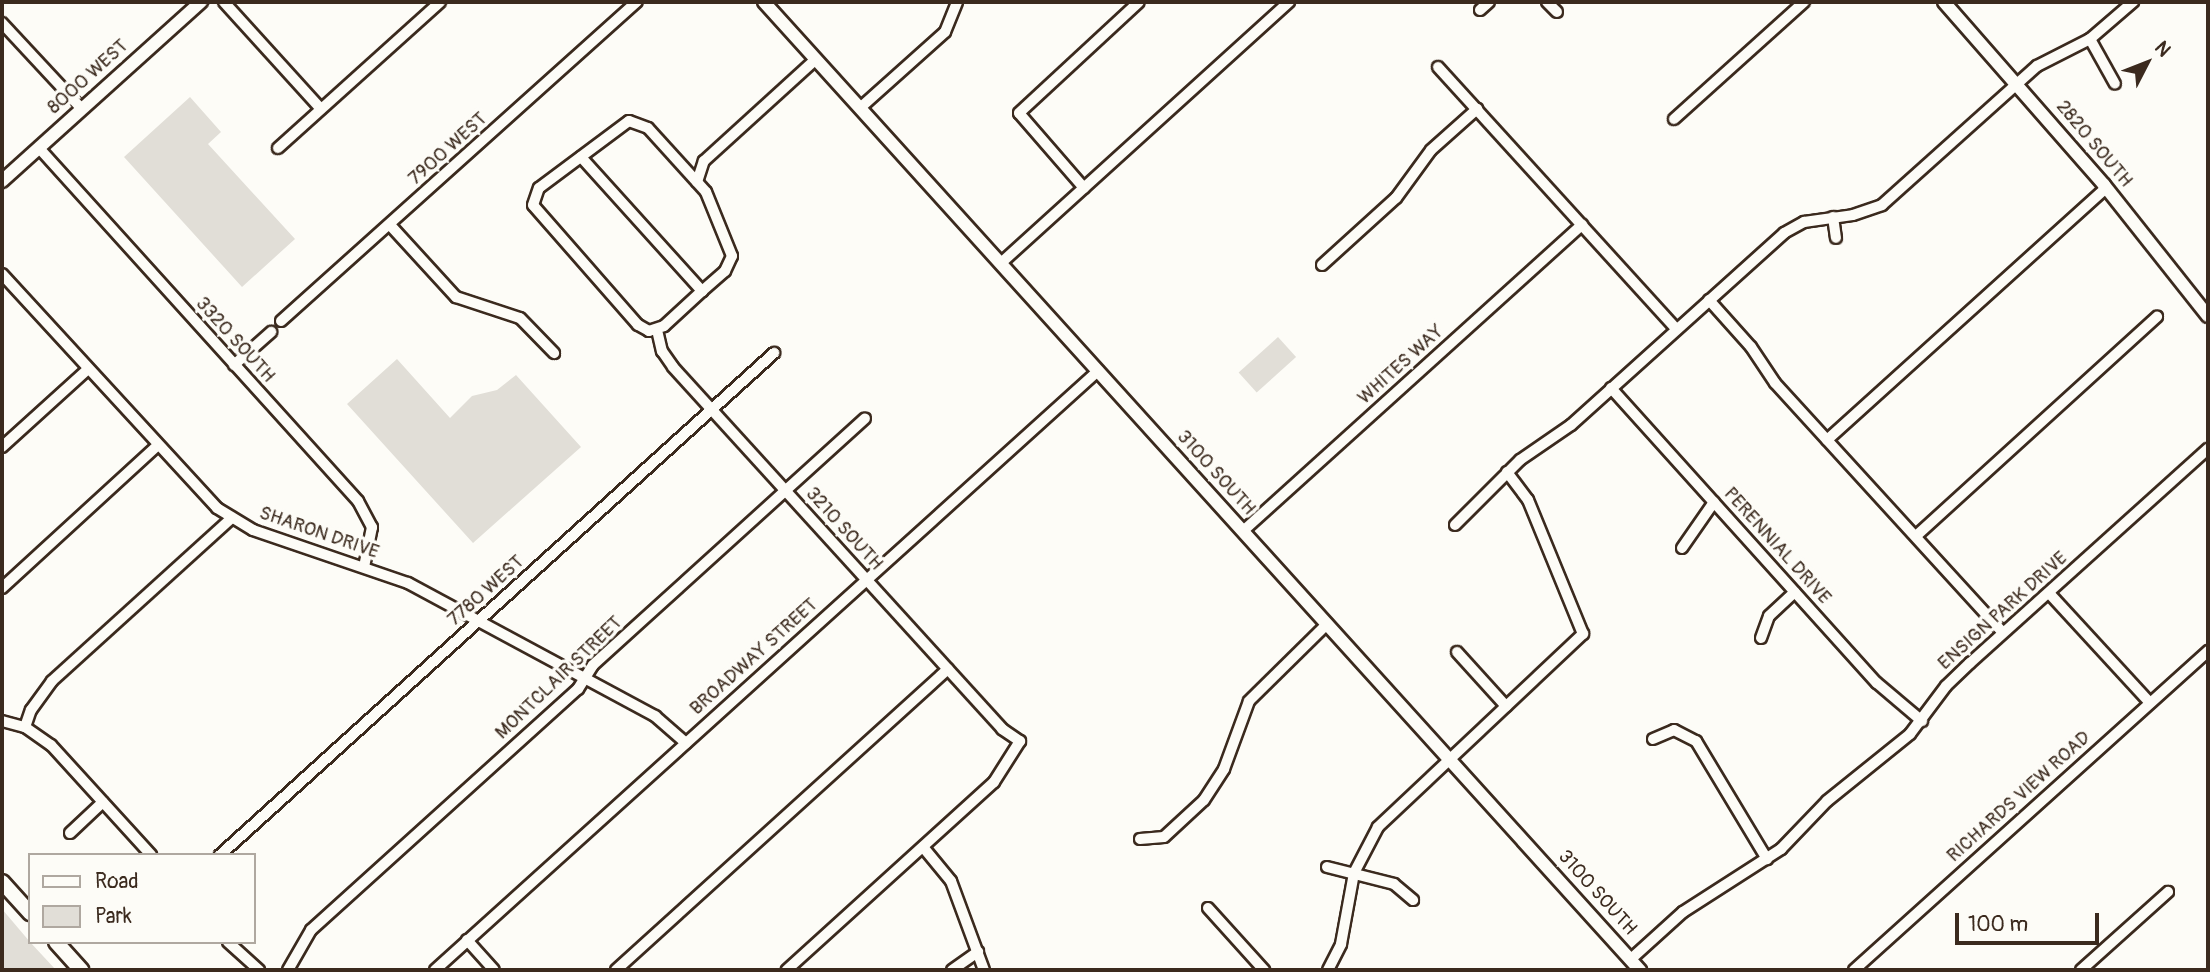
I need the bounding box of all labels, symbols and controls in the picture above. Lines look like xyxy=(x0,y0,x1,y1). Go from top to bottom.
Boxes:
north arrow xyxy=(2112,28,2182,98)
street label: 8000 WEST xyxy=(43,35,133,119)
text: N xyxy=(2149,36,2176,62)
street label: 2820 SOUTH xyxy=(2051,96,2137,192)
street label: 7900 WEST xyxy=(404,108,492,190)
street label: 3320 SOUTH xyxy=(191,293,279,387)
street label: WHITES WAY xyxy=(1353,320,1449,410)
street label: 3100 SOUTH xyxy=(1172,426,1260,520)
street label: 3210 SOUTH xyxy=(801,483,887,575)
street label: PERENNIAL DRIVE xyxy=(1719,483,1835,609)
street label: SHARON DRIVE xyxy=(256,502,382,564)
street label: ENSIGN PARK DRIVE xyxy=(1934,547,2072,675)
street label: 7780 WEST xyxy=(443,551,529,631)
street label: BROADWAY STREET xyxy=(686,594,822,720)
street label: MONTCLAIR STREET xyxy=(491,612,627,744)
street label: RICHARDS VIEW ROAD xyxy=(1943,727,2095,867)
street label: 3100 SOUTH xyxy=(1553,846,1641,940)
legend xyxy=(28,853,256,944)
text: Road xyxy=(95,868,139,895)
scale bar xyxy=(1958,898,2102,942)
text: Park xyxy=(95,903,132,930)
text: 100 m xyxy=(1968,911,2028,938)

